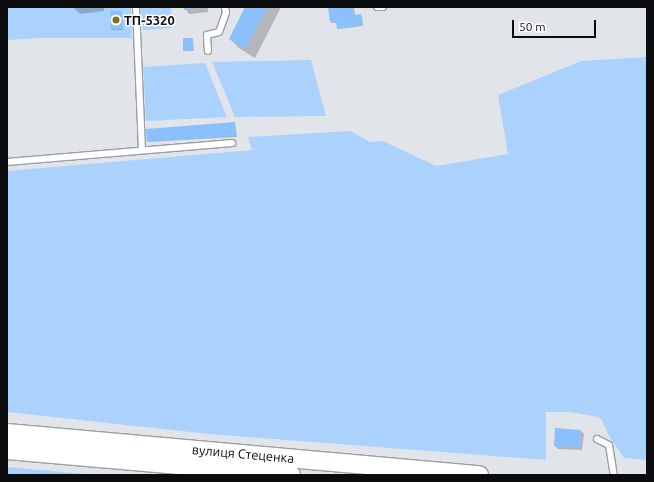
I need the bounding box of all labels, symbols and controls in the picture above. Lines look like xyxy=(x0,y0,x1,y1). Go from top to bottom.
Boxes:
place label: ТП-5320 xyxy=(124,12,175,28)
scale bar xyxy=(514,12,598,38)
marker: ТП-5320 xyxy=(111,15,121,25)
text: 50 m xyxy=(519,20,546,33)
street label: вулиця Стеценка xyxy=(191,442,295,466)

